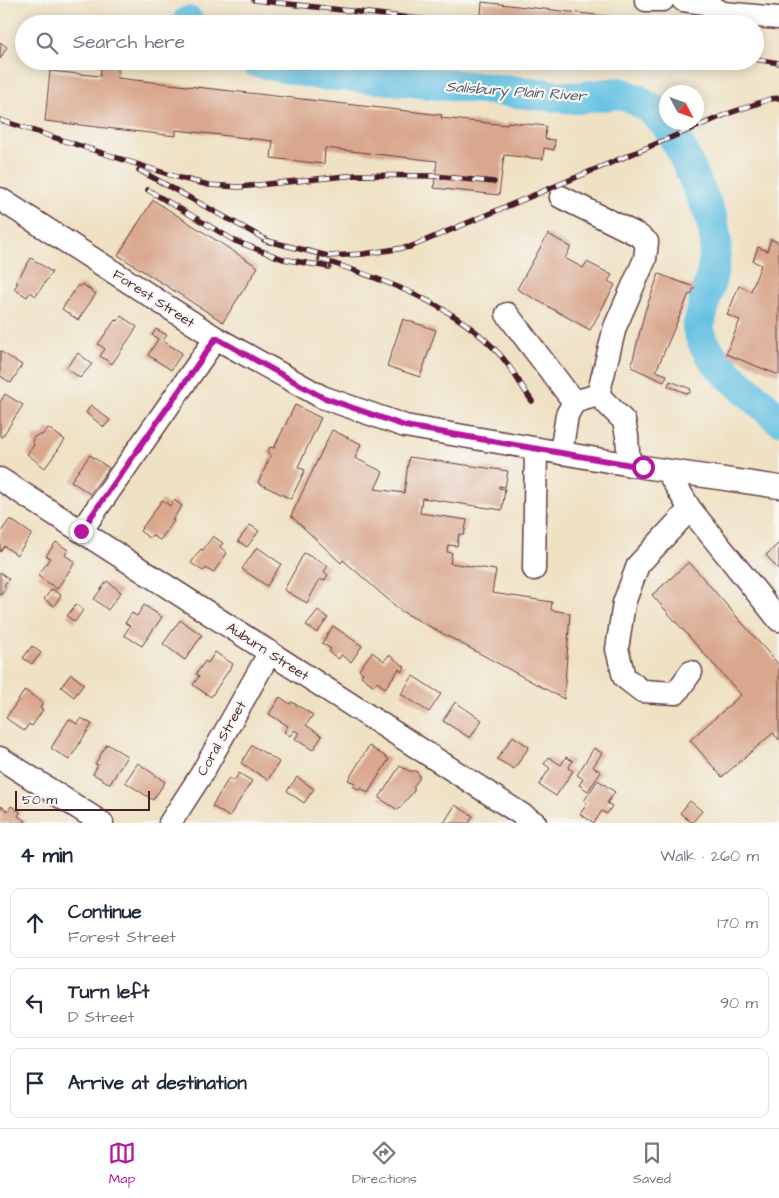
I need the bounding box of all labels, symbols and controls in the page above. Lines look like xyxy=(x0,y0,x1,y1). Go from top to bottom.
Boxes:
search box xyxy=(15,15,764,70)
icon: search xyxy=(33,29,61,57)
text: Search here xyxy=(73,29,185,56)
water label: Salisbury Plain River xyxy=(445,76,588,108)
north arrow xyxy=(659,85,704,130)
street label: Forest Street xyxy=(108,265,199,333)
route start xyxy=(632,456,655,479)
route end xyxy=(70,520,93,543)
street label: Auburn Street xyxy=(222,618,313,686)
street label: Coral Street xyxy=(192,697,252,780)
scale bar xyxy=(15,788,150,811)
text: 50 m xyxy=(22,790,57,810)
text: 4 min xyxy=(20,841,73,870)
text: Walk · 260 m xyxy=(660,845,759,867)
text: Continue xyxy=(68,899,142,926)
icon: ahead xyxy=(21,909,49,937)
text: 170 m xyxy=(717,912,758,934)
text: Forest Street xyxy=(68,926,176,948)
text: Turn left xyxy=(68,979,149,1006)
icon: left xyxy=(21,989,49,1017)
text: 90 m xyxy=(720,992,758,1014)
text: D Street xyxy=(68,1006,134,1028)
icon: arrive xyxy=(21,1069,49,1097)
text: Arrive at destination xyxy=(68,1070,247,1097)
tab: Map xyxy=(108,1139,136,1189)
tab: Directions xyxy=(352,1139,417,1189)
tab: Saved xyxy=(633,1139,671,1189)

